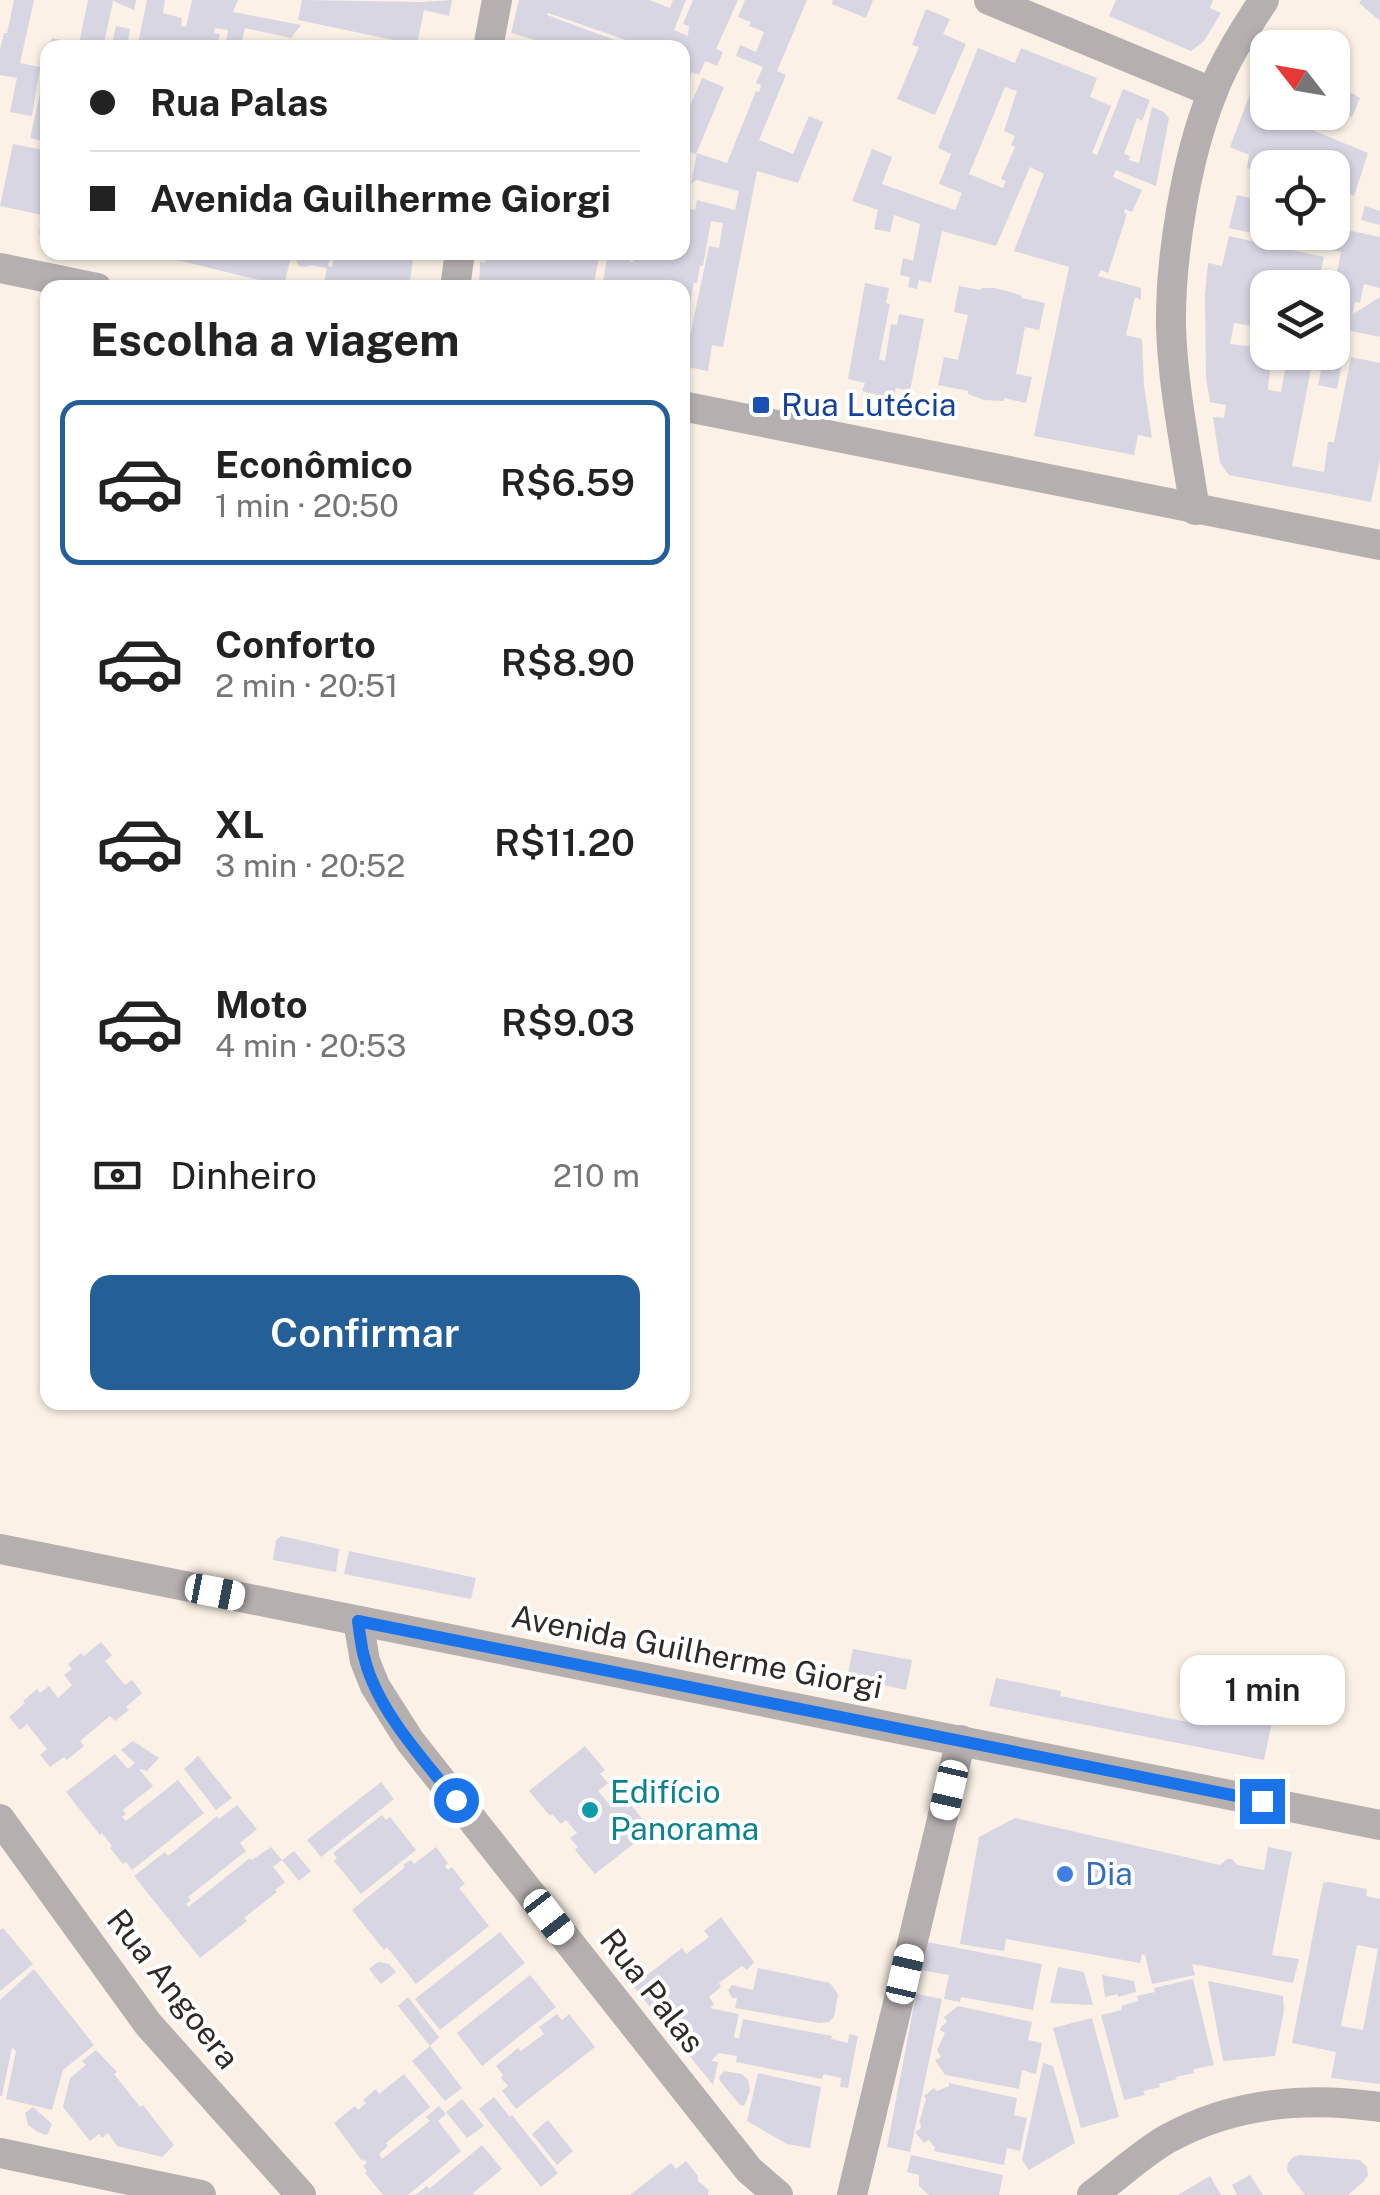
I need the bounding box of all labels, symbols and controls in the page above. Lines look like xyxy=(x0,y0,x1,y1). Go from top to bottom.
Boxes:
north arrow xyxy=(1250,30,1350,130)
map controls xyxy=(1250,30,1350,370)
text: Rua Palas xyxy=(150,80,328,125)
button: locate xyxy=(1250,150,1350,250)
text: Avenida Guilherme Giorgi xyxy=(150,176,611,221)
button: layers xyxy=(1250,270,1350,370)
text: Escolha a viagem xyxy=(90,313,460,366)
place label: Rua Lutécia xyxy=(781,386,957,423)
marker: Rua Lutécia xyxy=(750,394,772,416)
icon: car xyxy=(95,438,185,528)
text: Econômico xyxy=(215,442,413,487)
text: R$6.59 xyxy=(500,460,635,505)
text: 1 min · 20:50 xyxy=(215,487,399,524)
icon: car xyxy=(95,618,185,708)
text: Conforto xyxy=(215,622,376,667)
text: R$8.90 xyxy=(501,640,635,685)
text: 2 min · 20:51 xyxy=(215,667,398,704)
icon: car xyxy=(95,798,185,888)
text: XL xyxy=(215,802,264,847)
text: R$11.20 xyxy=(494,820,635,865)
text: 3 min · 20:52 xyxy=(215,847,405,884)
icon: car xyxy=(95,978,185,1068)
text: Moto xyxy=(215,982,308,1027)
text: R$9.03 xyxy=(501,1000,635,1045)
text: 4 min · 20:53 xyxy=(215,1027,406,1064)
icon: cash xyxy=(90,1148,145,1203)
text: Dinheiro xyxy=(170,1153,317,1198)
text: 210 m xyxy=(553,1157,640,1194)
button: Confirmar xyxy=(90,1275,640,1390)
car xyxy=(183,1572,247,1612)
street label: Avenida Guilherme Giorgi xyxy=(508,1597,886,1706)
callout: 1 min xyxy=(1180,1656,1344,1726)
text: 1 min xyxy=(1224,1671,1301,1708)
car xyxy=(928,1757,970,1823)
place label: Edifício Panorama xyxy=(610,1773,759,1847)
route start xyxy=(434,1778,479,1823)
route end xyxy=(1240,1779,1285,1824)
marker: Edifício Panorama xyxy=(579,1799,601,1821)
place label: Dia xyxy=(1085,1855,1133,1892)
marker: Dia xyxy=(1054,1863,1076,1885)
car xyxy=(519,1884,579,1950)
street label: Rua Angoera xyxy=(100,1902,247,2076)
street label: Rua Palas xyxy=(593,1922,712,2060)
car xyxy=(884,1941,926,2007)

